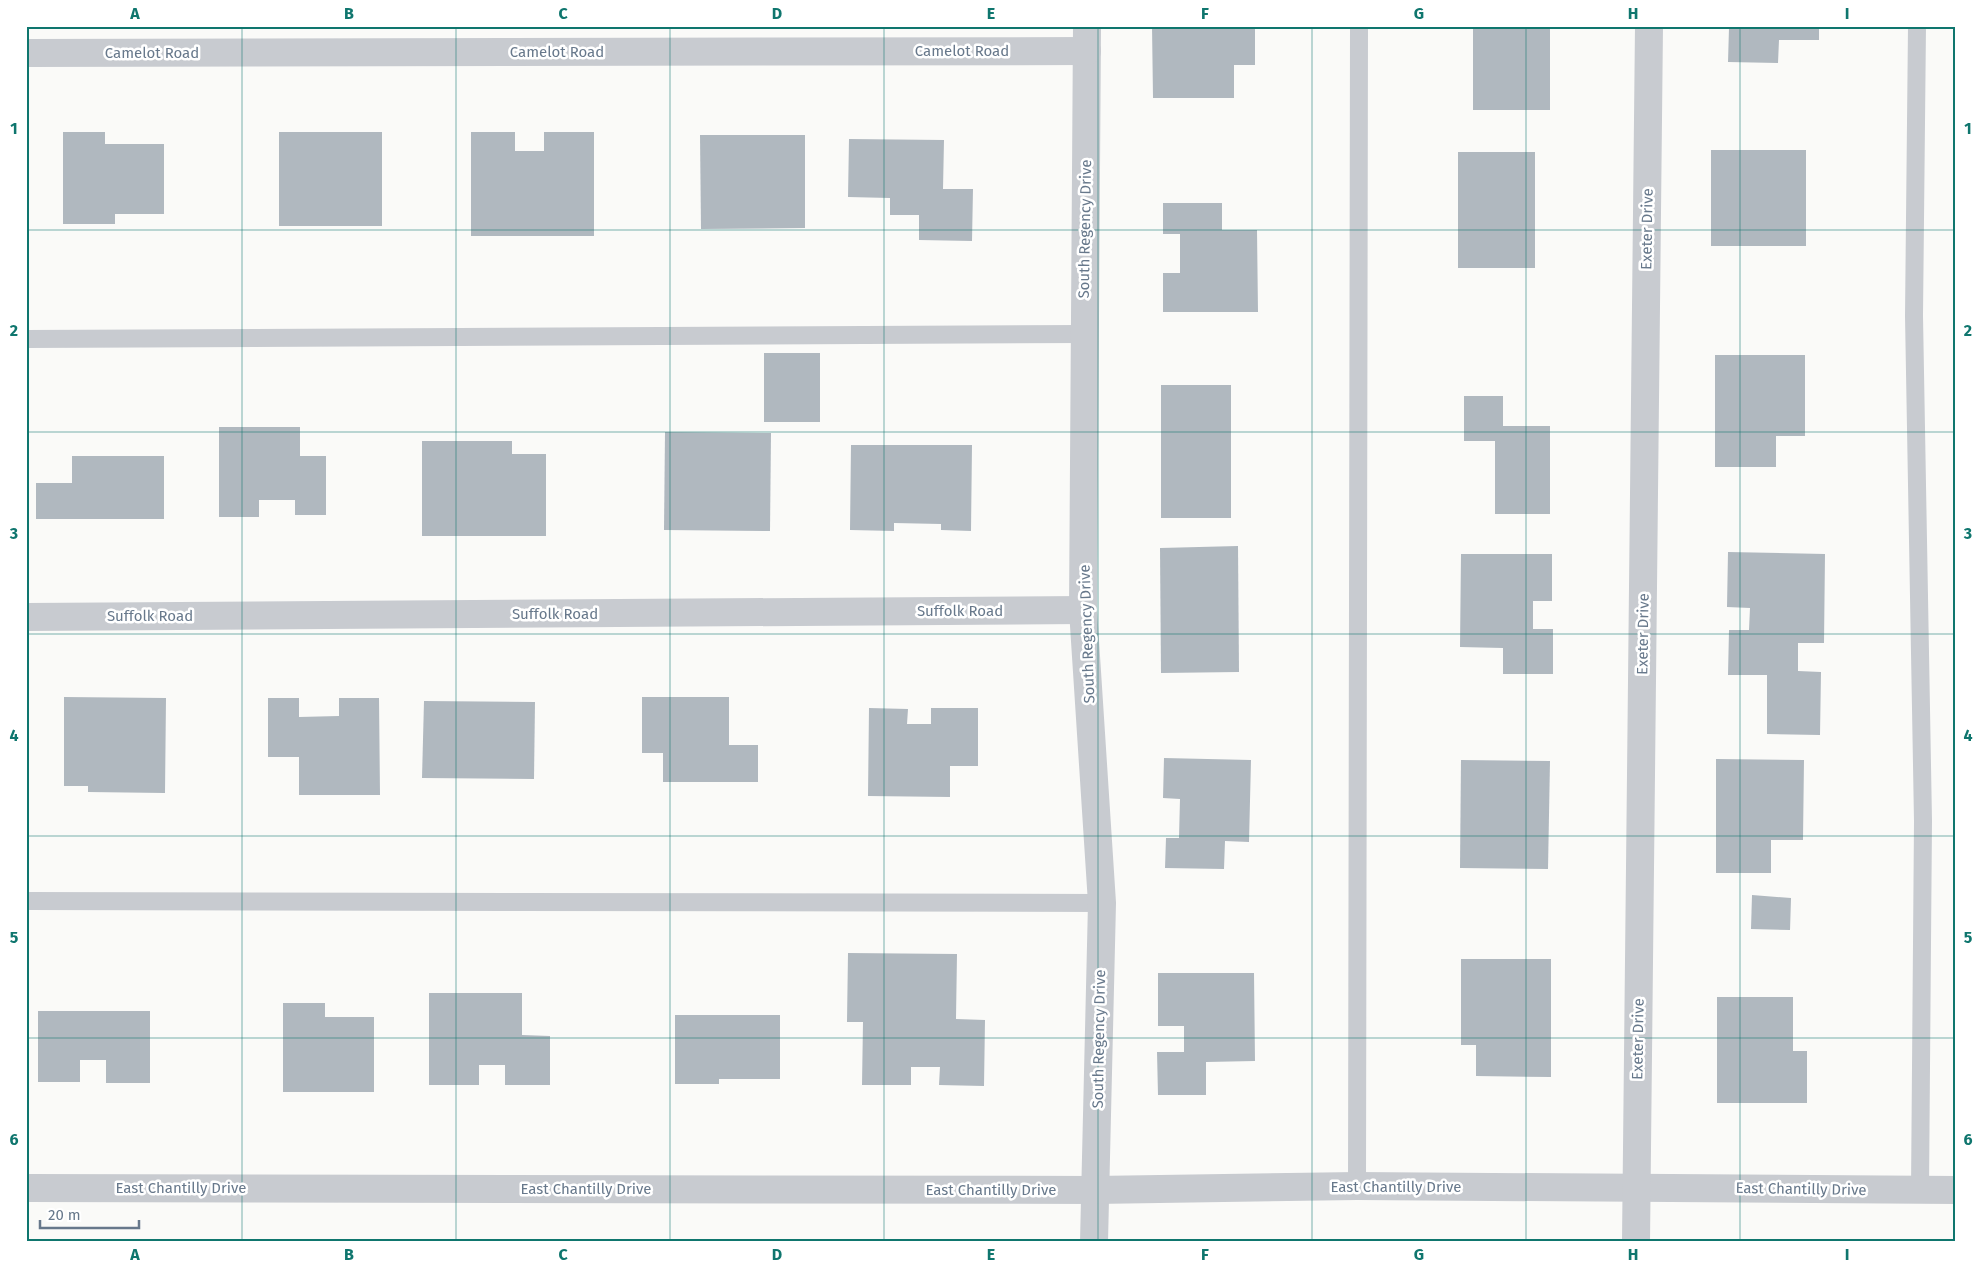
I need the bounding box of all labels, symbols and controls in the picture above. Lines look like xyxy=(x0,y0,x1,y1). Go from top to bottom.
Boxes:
text: A xyxy=(129,4,140,23)
text: B xyxy=(344,4,354,23)
text: C xyxy=(558,4,568,23)
text: D xyxy=(772,4,782,23)
text: E xyxy=(987,4,995,23)
text: F xyxy=(1201,4,1209,23)
text: G xyxy=(1414,4,1424,23)
text: H xyxy=(1628,4,1638,23)
text: I xyxy=(1845,4,1849,23)
street label: Camelot Road xyxy=(915,42,1009,60)
street label: Camelot Road xyxy=(510,43,604,61)
street label: Camelot Road xyxy=(105,44,199,62)
text: 1 xyxy=(10,119,18,138)
text: 1 xyxy=(1964,119,1972,138)
street label: South Regency Drive xyxy=(1075,159,1095,299)
street label: Exeter Drive xyxy=(1637,188,1657,270)
text: 2 xyxy=(10,321,18,340)
text: 2 xyxy=(1964,321,1972,340)
text: 3 xyxy=(9,524,18,543)
text: 3 xyxy=(1963,524,1972,543)
street label: South Regency Drive xyxy=(1076,564,1098,704)
street label: Exeter Drive xyxy=(1633,593,1653,675)
street label: Suffolk Road xyxy=(917,602,1003,620)
street label: Suffolk Road xyxy=(512,605,598,623)
street label: Suffolk Road xyxy=(107,607,193,625)
text: 4 xyxy=(9,726,19,745)
text: 4 xyxy=(1963,726,1973,745)
text: 5 xyxy=(10,928,19,947)
text: 5 xyxy=(1964,928,1973,947)
street label: South Regency Drive xyxy=(1089,969,1109,1109)
street label: Exeter Drive xyxy=(1628,998,1648,1080)
text: 6 xyxy=(9,1130,19,1149)
text: 6 xyxy=(1963,1130,1973,1149)
street label: East Chantilly Drive xyxy=(1330,1178,1462,1196)
street label: East Chantilly Drive xyxy=(115,1179,247,1197)
street label: East Chantilly Drive xyxy=(1735,1179,1867,1199)
street label: East Chantilly Drive xyxy=(520,1180,652,1198)
street label: East Chantilly Drive xyxy=(925,1181,1057,1199)
scale bar xyxy=(40,1198,139,1230)
text: 20 m xyxy=(48,1206,81,1224)
text: A xyxy=(129,1245,140,1264)
text: B xyxy=(344,1245,354,1264)
text: C xyxy=(558,1245,568,1264)
text: D xyxy=(772,1245,782,1264)
text: E xyxy=(987,1245,995,1264)
text: F xyxy=(1201,1245,1209,1264)
text: G xyxy=(1414,1245,1424,1264)
text: H xyxy=(1628,1245,1638,1264)
text: I xyxy=(1845,1245,1849,1264)

